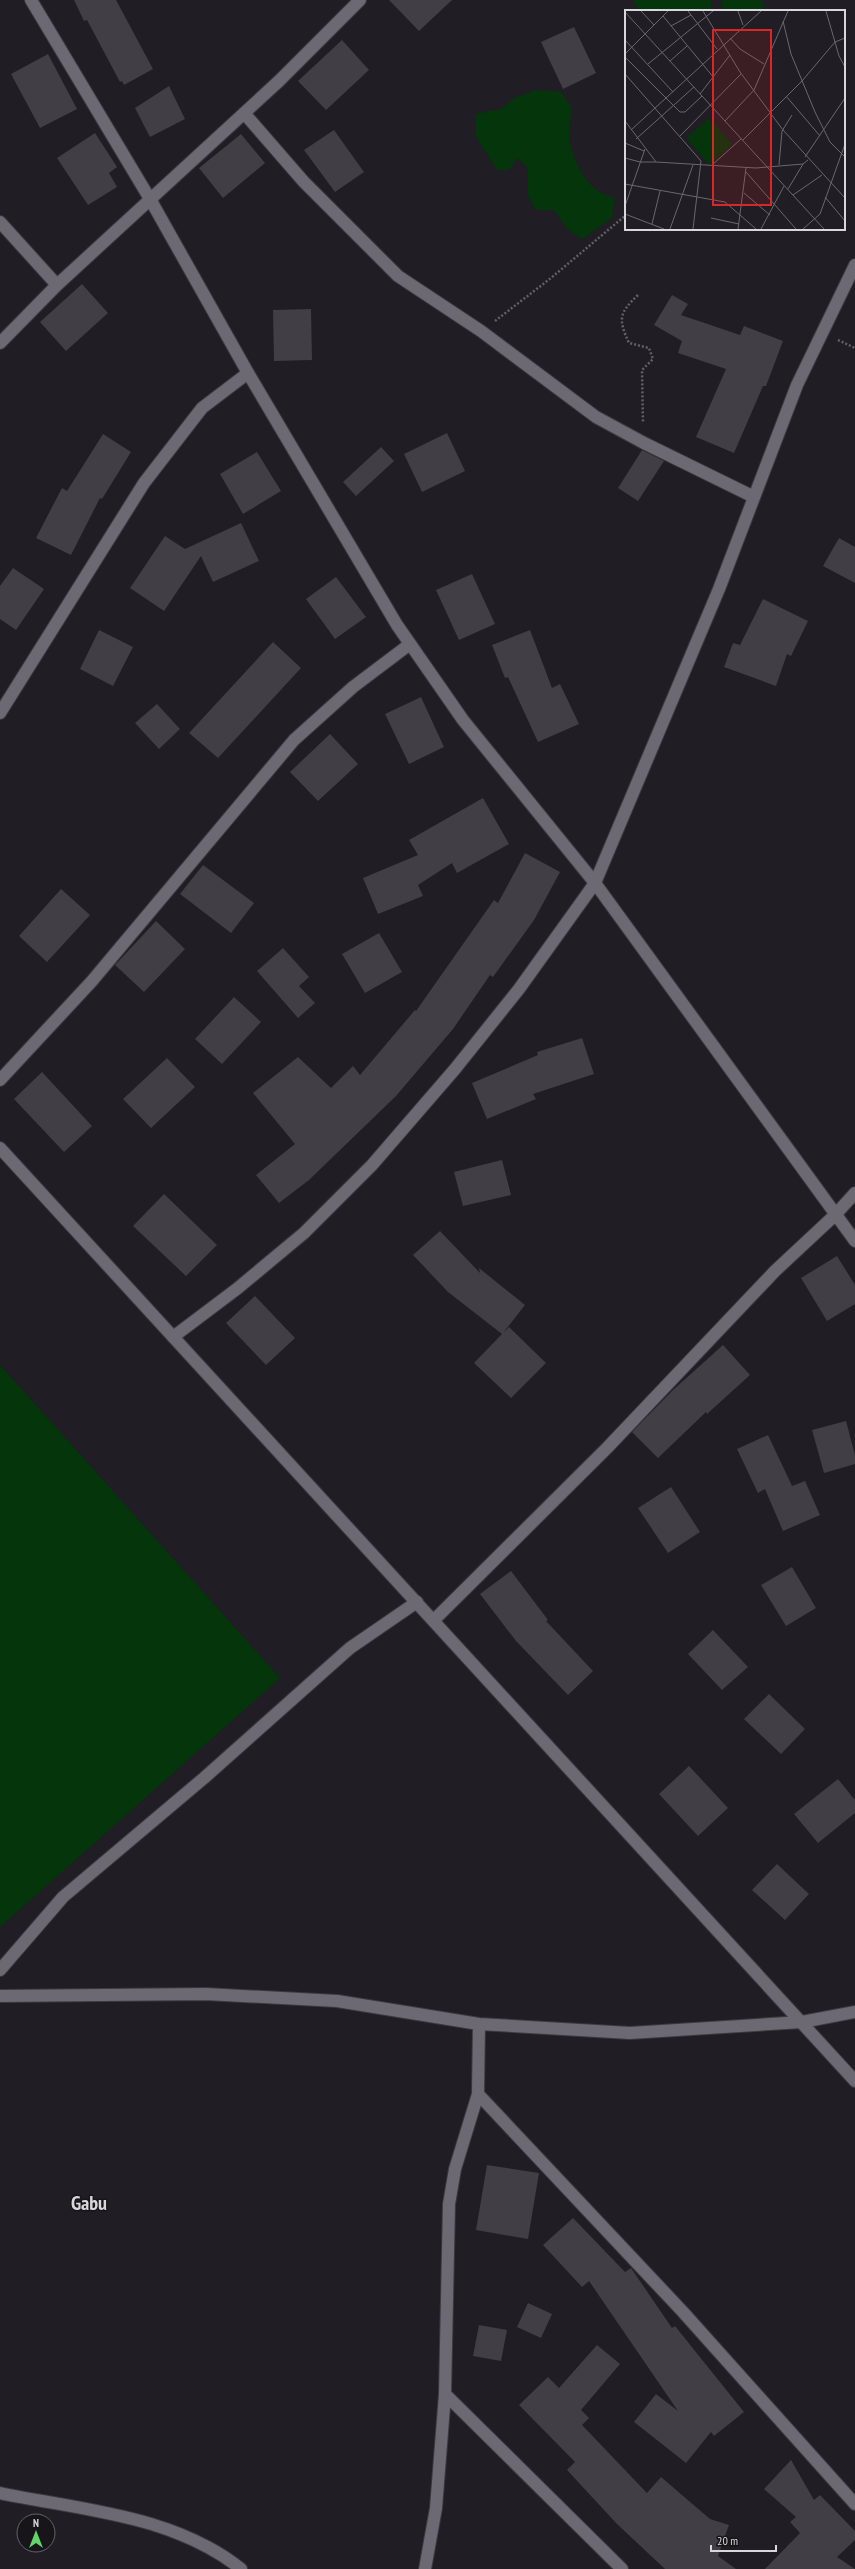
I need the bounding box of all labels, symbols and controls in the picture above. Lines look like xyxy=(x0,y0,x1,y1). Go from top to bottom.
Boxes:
inset map xyxy=(625,10,845,230)
district label: Gabu xyxy=(71,2190,107,2216)
north arrow xyxy=(16,2513,56,2553)
text: N xyxy=(33,2516,39,2530)
scale bar xyxy=(711,2527,776,2553)
text: 20 m xyxy=(717,2533,738,2548)

